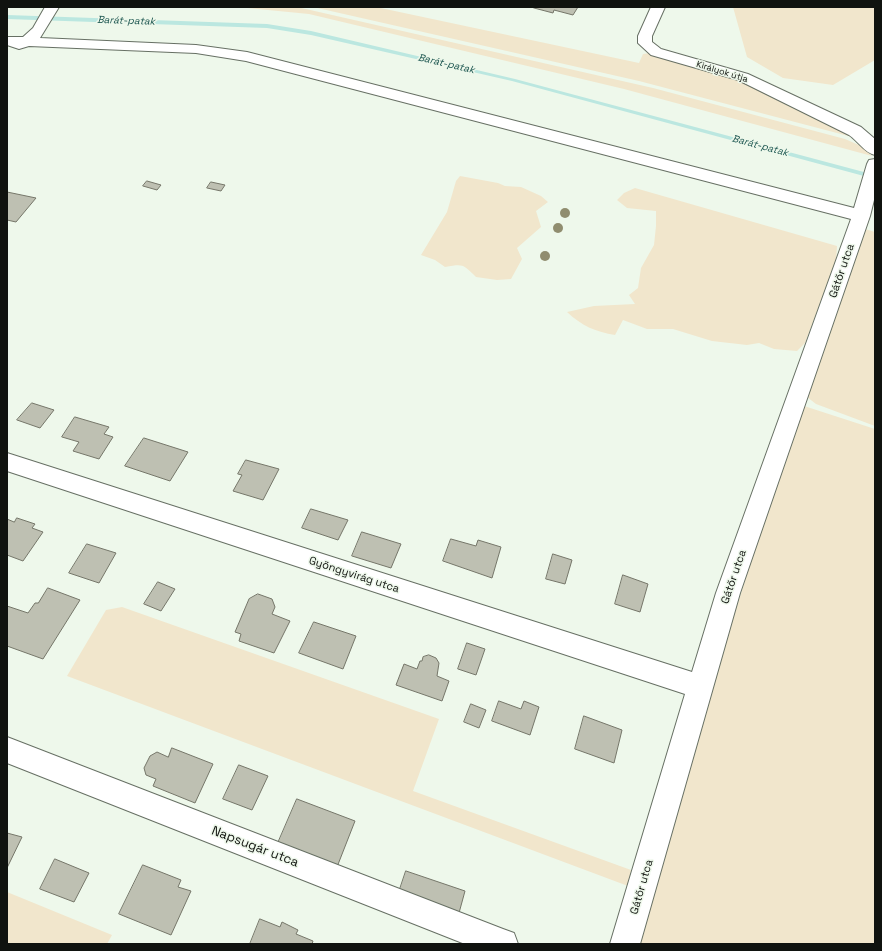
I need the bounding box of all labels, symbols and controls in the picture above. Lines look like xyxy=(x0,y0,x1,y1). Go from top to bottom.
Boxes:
water label: Barát-patak xyxy=(97,14,155,28)
water label: Barát-patak xyxy=(416,52,476,76)
street label: Királyok útja xyxy=(695,59,749,85)
water label: Barát-patak xyxy=(730,133,790,159)
street label: Gátőr utca xyxy=(827,242,857,300)
street label: Gátőr utca xyxy=(719,548,749,606)
street label: Gyöngyvirág utca xyxy=(307,554,401,596)
street label: Napsugár utca xyxy=(209,823,301,871)
street label: Gátőr utca xyxy=(628,858,656,916)

